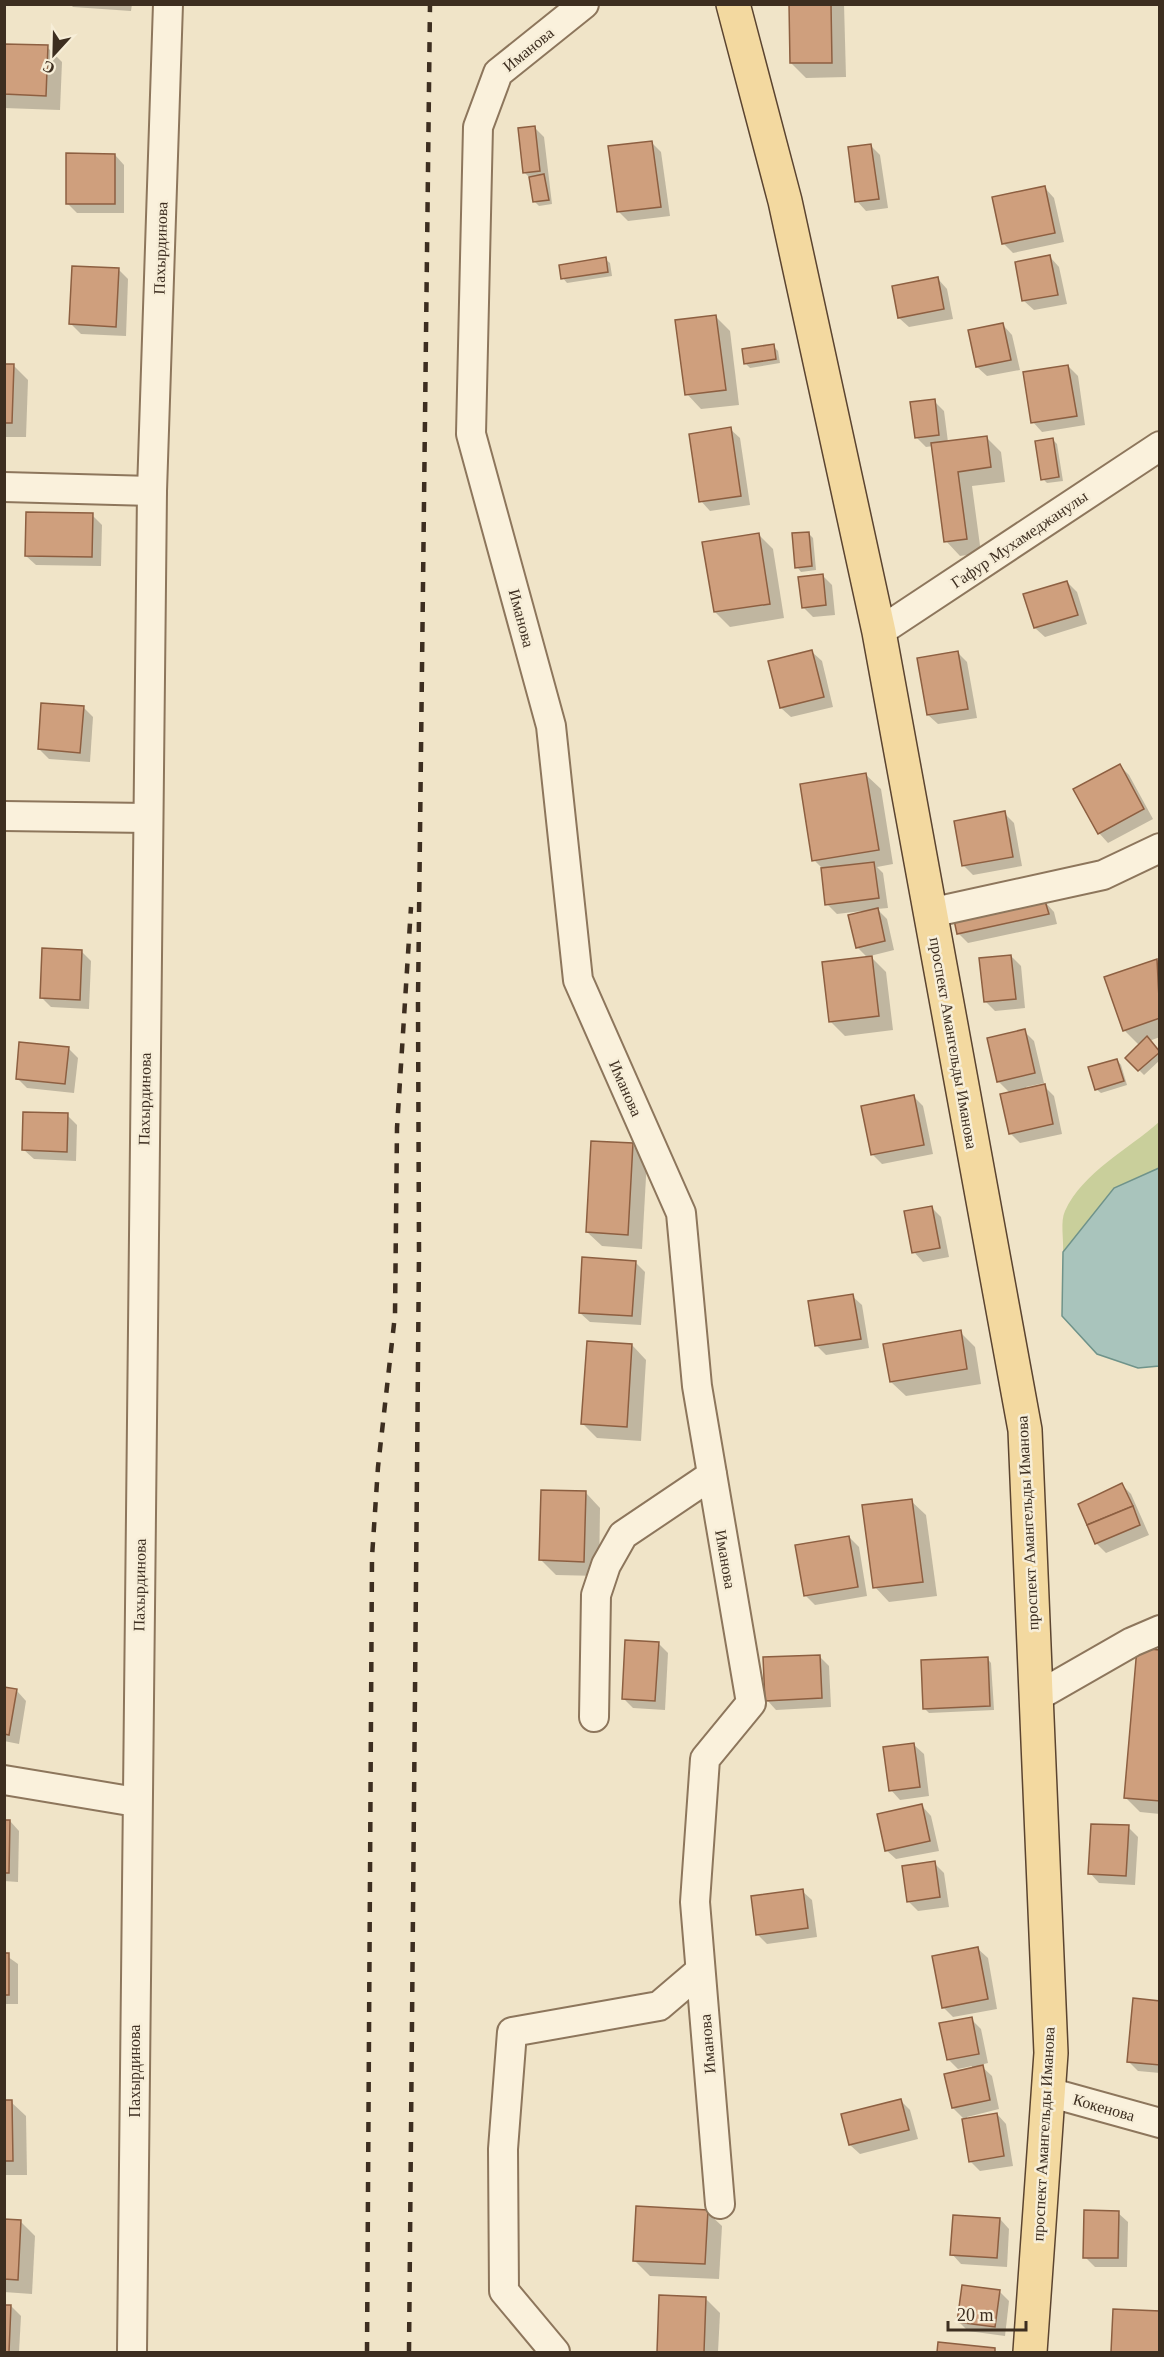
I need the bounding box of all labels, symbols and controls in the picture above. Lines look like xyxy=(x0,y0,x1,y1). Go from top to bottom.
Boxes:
north arrow xyxy=(24,24,84,84)
street label: Иманова xyxy=(500,24,557,75)
text: С xyxy=(40,57,57,77)
street label: Пахырдинова xyxy=(150,201,172,295)
street label: Гафур Мухамеджанулы xyxy=(948,487,1091,592)
street label: Иманова xyxy=(506,587,537,649)
street label: проспект Амангельды Иманова xyxy=(925,936,981,1151)
street label: Пахырдинова xyxy=(135,1052,155,1146)
street label: Иманова xyxy=(606,1057,645,1119)
street label: проспект Амангельды Иманова xyxy=(1013,1415,1043,1631)
street label: Иманова xyxy=(712,1528,739,1590)
street label: Пахырдинова xyxy=(130,1538,150,1632)
street label: Иманова xyxy=(696,2013,719,2074)
street label: Пахырдинова xyxy=(126,2025,144,2117)
street label: проспект Амангельды Иманова xyxy=(1029,2026,1059,2242)
street label: Кокенова xyxy=(1071,2091,1137,2124)
scale bar xyxy=(948,2294,1026,2332)
text: 20 m xyxy=(957,2305,994,2325)

